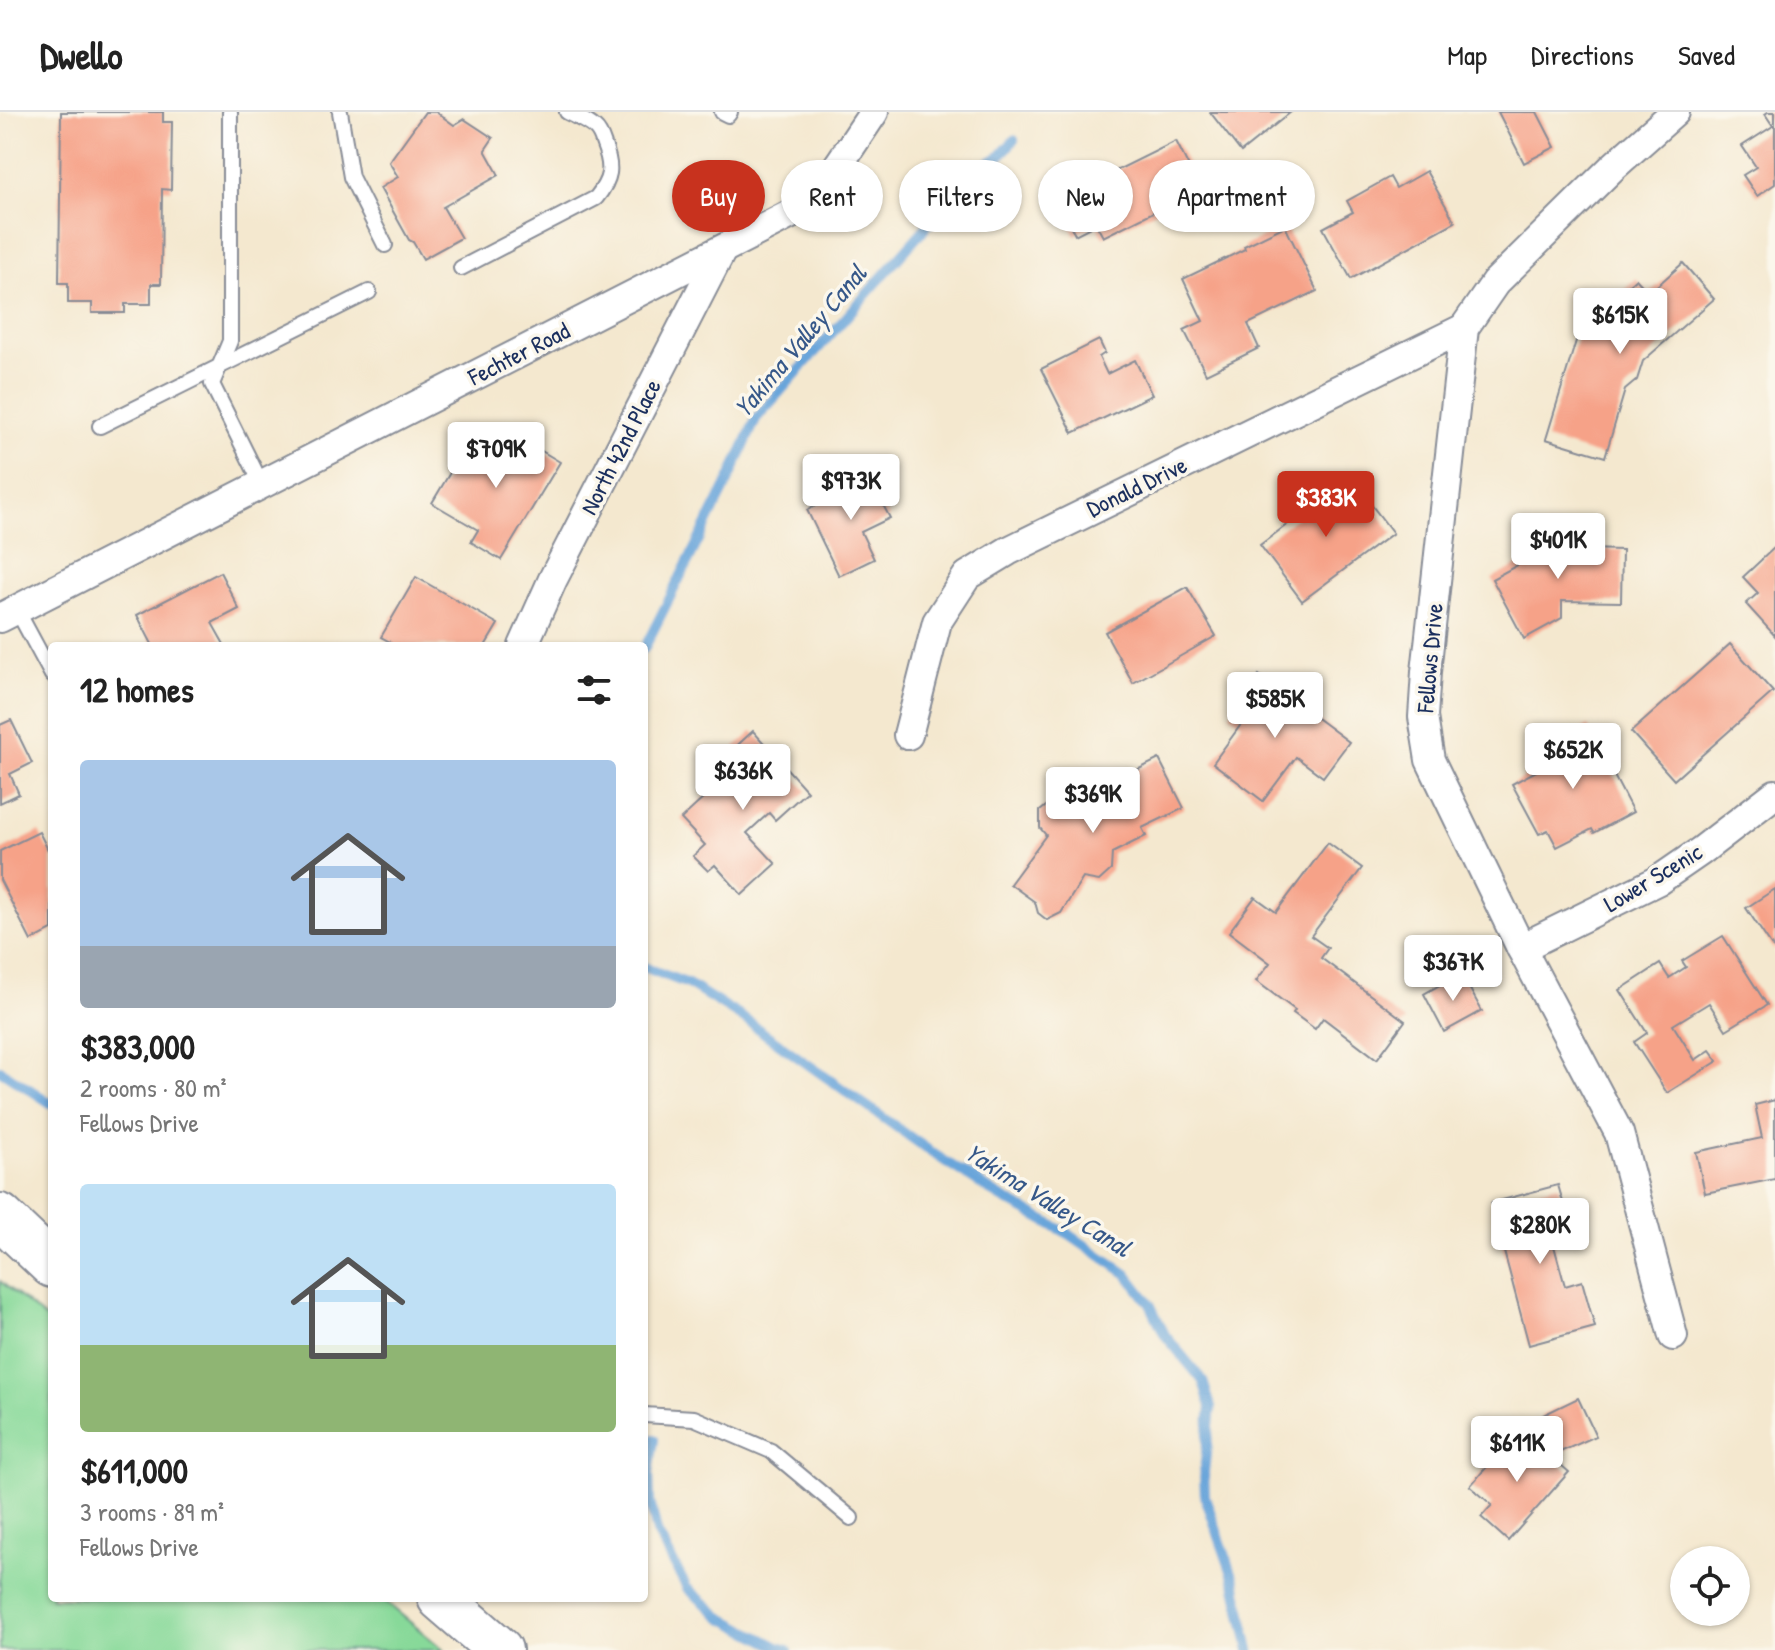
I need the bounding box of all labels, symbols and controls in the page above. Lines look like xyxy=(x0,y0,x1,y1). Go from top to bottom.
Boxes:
text: Dwello xyxy=(40,29,122,81)
text: Map xyxy=(1447,36,1487,74)
text: Directions xyxy=(1531,36,1634,74)
text: Saved xyxy=(1678,36,1735,74)
chip: Buy xyxy=(672,160,765,232)
chip: Rent xyxy=(781,160,883,232)
chip: Filters xyxy=(899,160,1022,232)
chip: New xyxy=(1038,160,1133,232)
chip: Apartment xyxy=(1149,160,1315,232)
water label: Yakima Valley Canal xyxy=(726,256,875,425)
pin: $615K xyxy=(1564,288,1676,356)
text: $615K xyxy=(1591,296,1649,331)
street label: Fechter Road xyxy=(461,314,575,393)
street label: North 42nd Place xyxy=(572,373,668,520)
pin: $709K xyxy=(440,422,552,490)
text: $709K xyxy=(466,430,526,465)
street label: Donald Drive xyxy=(1081,448,1192,524)
pin: $973K xyxy=(795,454,907,522)
text: $973K xyxy=(821,462,881,497)
pin: $383K xyxy=(1270,471,1382,539)
text: $383K xyxy=(1295,479,1357,514)
pin: $401K xyxy=(1502,513,1614,581)
text: $401K xyxy=(1529,521,1587,556)
street label: Fellows Drive xyxy=(1408,601,1450,715)
text: 12 homes xyxy=(80,667,194,713)
icon: filters xyxy=(572,668,616,712)
pin: $585K xyxy=(1219,672,1331,740)
text: $585K xyxy=(1245,680,1305,715)
pin: $652K xyxy=(1517,723,1629,791)
text: $652K xyxy=(1543,731,1603,766)
pin: $636K xyxy=(687,744,799,812)
text: $636K xyxy=(713,752,773,787)
pin: $369K xyxy=(1037,767,1149,835)
text: $369K xyxy=(1064,775,1122,810)
icon: home xyxy=(276,812,420,956)
street label: Lower Scenic xyxy=(1597,835,1708,919)
pin: $367K xyxy=(1397,935,1509,1003)
text: $367K xyxy=(1422,943,1484,978)
text: $383,000 xyxy=(80,1024,195,1070)
text: 2 rooms · 80 m² xyxy=(80,1070,227,1105)
text: Fellows Drive xyxy=(80,1105,199,1140)
water label: Yakima Valley Canal xyxy=(958,1135,1139,1266)
pin: $280K xyxy=(1484,1198,1596,1266)
text: $280K xyxy=(1509,1206,1571,1241)
icon: home xyxy=(276,1236,420,1380)
pin: $611K xyxy=(1461,1416,1573,1484)
text: $611K xyxy=(1489,1424,1545,1459)
text: $611,000 xyxy=(80,1448,188,1494)
text: 3 rooms · 89 m² xyxy=(80,1494,224,1529)
text: Fellows Drive xyxy=(80,1529,199,1564)
map controls xyxy=(1670,1546,1750,1626)
button: locate xyxy=(1670,1546,1750,1626)

